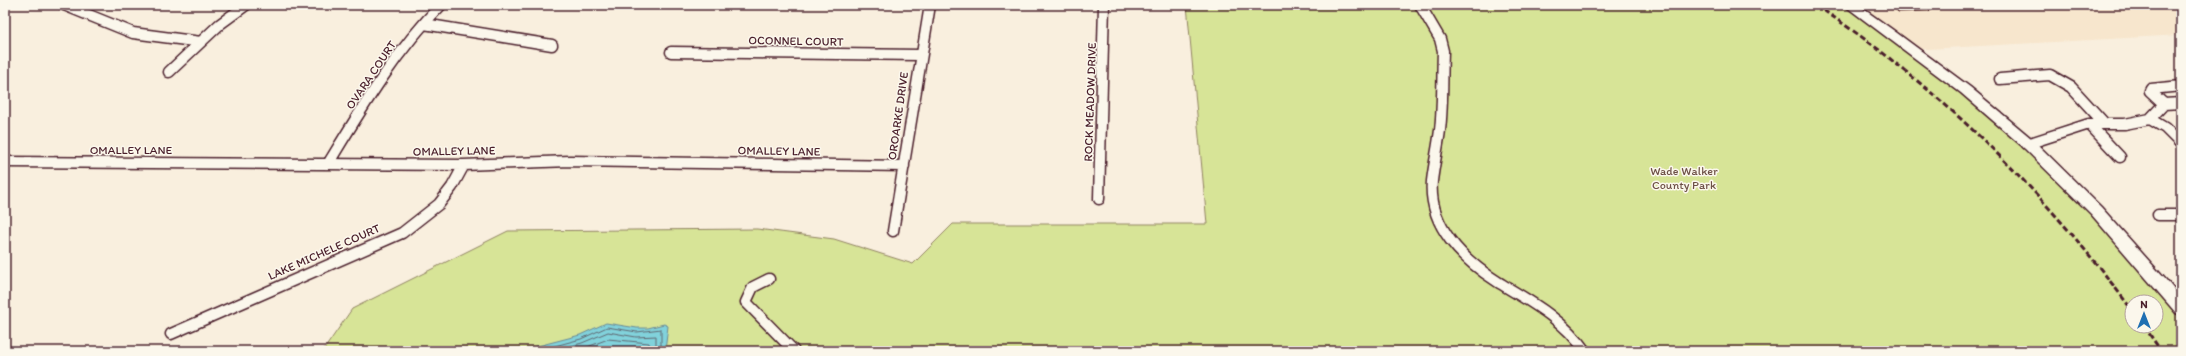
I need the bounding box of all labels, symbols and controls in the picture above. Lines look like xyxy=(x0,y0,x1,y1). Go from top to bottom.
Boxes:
street label: OCONNEL COURT xyxy=(748,33,844,49)
street label: OVARA COURT xyxy=(343,38,399,112)
street label: ROCK MEADOW DRIVE xyxy=(1081,42,1099,162)
street label: OROARKE DRIVE xyxy=(885,71,911,161)
street label: OMALLEY LANE xyxy=(90,143,173,157)
street label: OMALLEY LANE xyxy=(413,143,496,159)
street label: OMALLEY LANE xyxy=(738,143,821,159)
park label: Wade Walker County Park xyxy=(1650,164,1718,192)
street label: LAKE MICHELE COURT xyxy=(266,221,382,283)
north arrow xyxy=(2124,294,2164,334)
text: N xyxy=(2140,298,2148,311)

